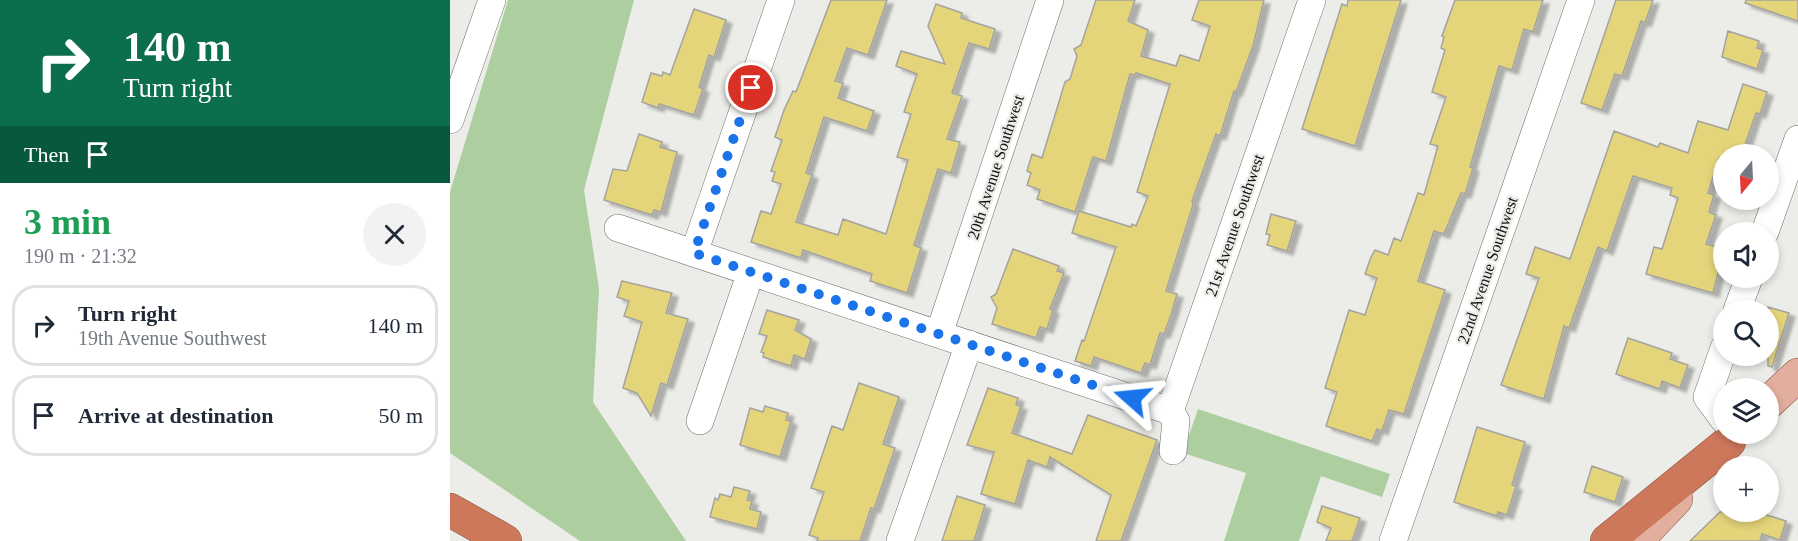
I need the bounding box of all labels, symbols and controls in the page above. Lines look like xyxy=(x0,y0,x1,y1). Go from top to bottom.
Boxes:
icon: right xyxy=(24,24,102,102)
text: 140 m xyxy=(123,24,232,70)
pin xyxy=(725,62,776,113)
icon: arrive xyxy=(734,71,767,104)
text: Turn right xyxy=(123,73,232,103)
street label: 20th Avenue Southwest xyxy=(964,92,1027,241)
icon: arrive xyxy=(81,138,114,171)
text: Then xyxy=(24,142,69,167)
north arrow xyxy=(1713,144,1779,210)
map controls xyxy=(1713,144,1779,522)
street label: 21st Avenue Southwest xyxy=(1202,151,1267,298)
street label: 22nd Avenue Southwest xyxy=(1454,194,1521,346)
text: 3 min xyxy=(24,202,111,242)
button: close xyxy=(363,203,426,266)
button: sound xyxy=(1713,222,1779,288)
text: 190 m · 21:32 xyxy=(24,245,137,267)
button: search xyxy=(1713,300,1779,366)
text: Turn right xyxy=(78,301,177,326)
icon: right xyxy=(27,309,60,342)
text: 140 m xyxy=(367,313,423,338)
text: 19th Avenue Southwest xyxy=(78,327,267,349)
position arrow xyxy=(1100,366,1164,430)
button: layers xyxy=(1713,378,1779,444)
icon: arrive xyxy=(27,399,60,432)
text: Arrive at destination xyxy=(78,403,274,428)
text: 50 m xyxy=(378,403,423,428)
button: + xyxy=(1713,456,1779,522)

